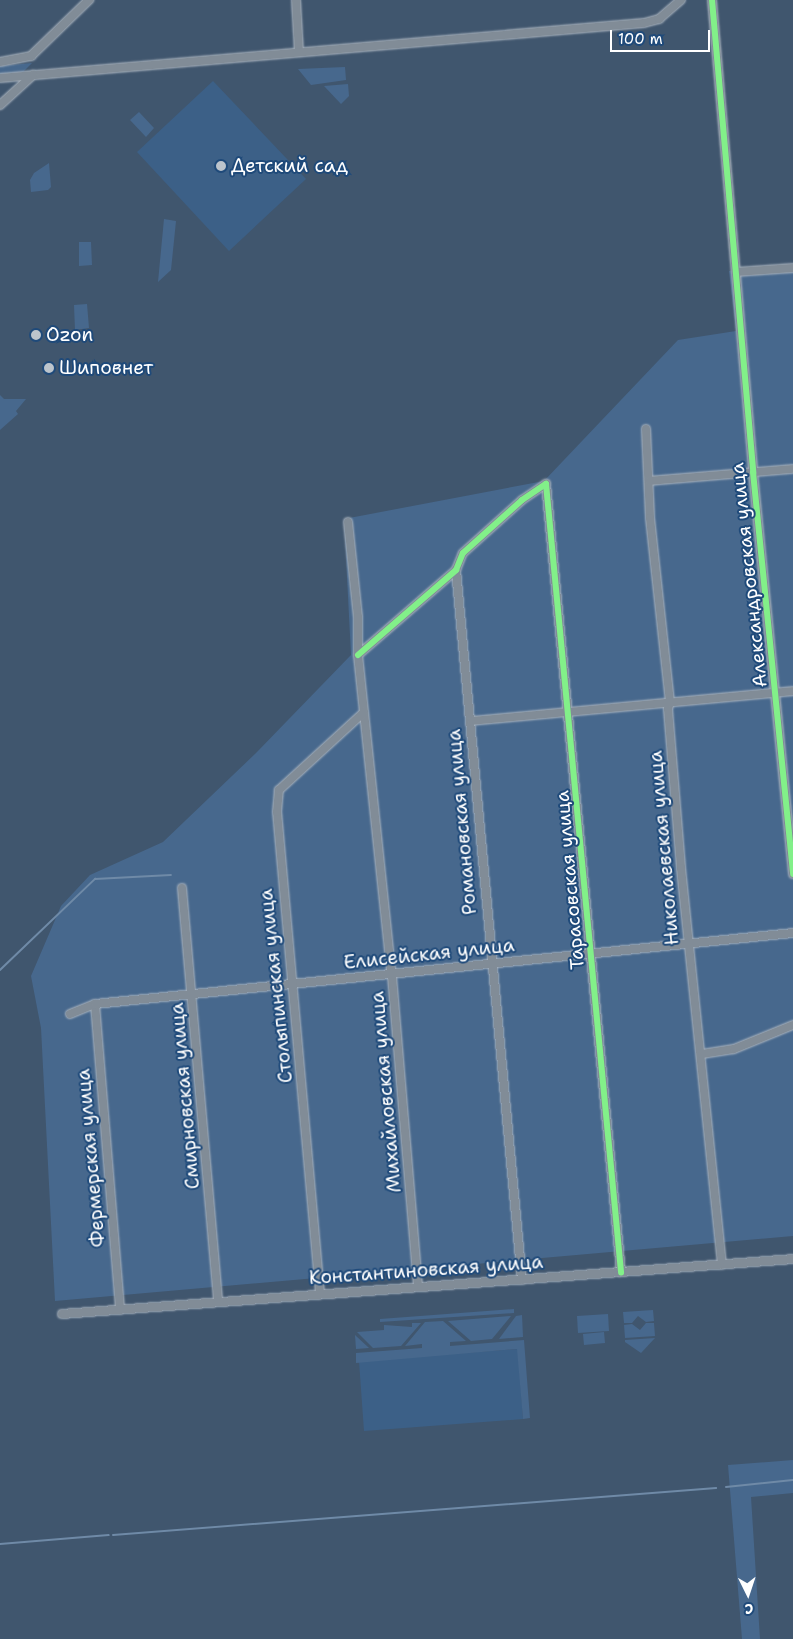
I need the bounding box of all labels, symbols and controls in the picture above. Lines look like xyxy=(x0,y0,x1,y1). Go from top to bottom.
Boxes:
scale bar xyxy=(613,20,713,52)
text: 100 m xyxy=(618,29,663,49)
place label: Детский сад xyxy=(231,155,348,177)
marker: Детский сад xyxy=(215,160,227,172)
place label: Ozon xyxy=(46,324,93,346)
marker: Ozon xyxy=(30,329,42,341)
place label: Шиповнет xyxy=(59,357,153,379)
marker: Шиповнет xyxy=(43,362,55,374)
street label: Александровская улица xyxy=(726,461,772,689)
street label: Романовская улица xyxy=(443,728,481,916)
street label: Николаевская улица xyxy=(644,750,684,946)
street label: Тарасовская улица xyxy=(551,790,589,970)
street label: Столыпинская улица xyxy=(254,888,298,1084)
street label: Елисейская улица xyxy=(343,934,515,974)
street label: Михайловская улица xyxy=(366,990,406,1194)
street label: Смирновская улица xyxy=(165,1002,205,1190)
street label: Фермерская улица xyxy=(72,1068,110,1248)
street label: Константиновская улица xyxy=(308,1250,544,1290)
north arrow xyxy=(723,1569,773,1619)
text: С xyxy=(744,1600,754,1618)

